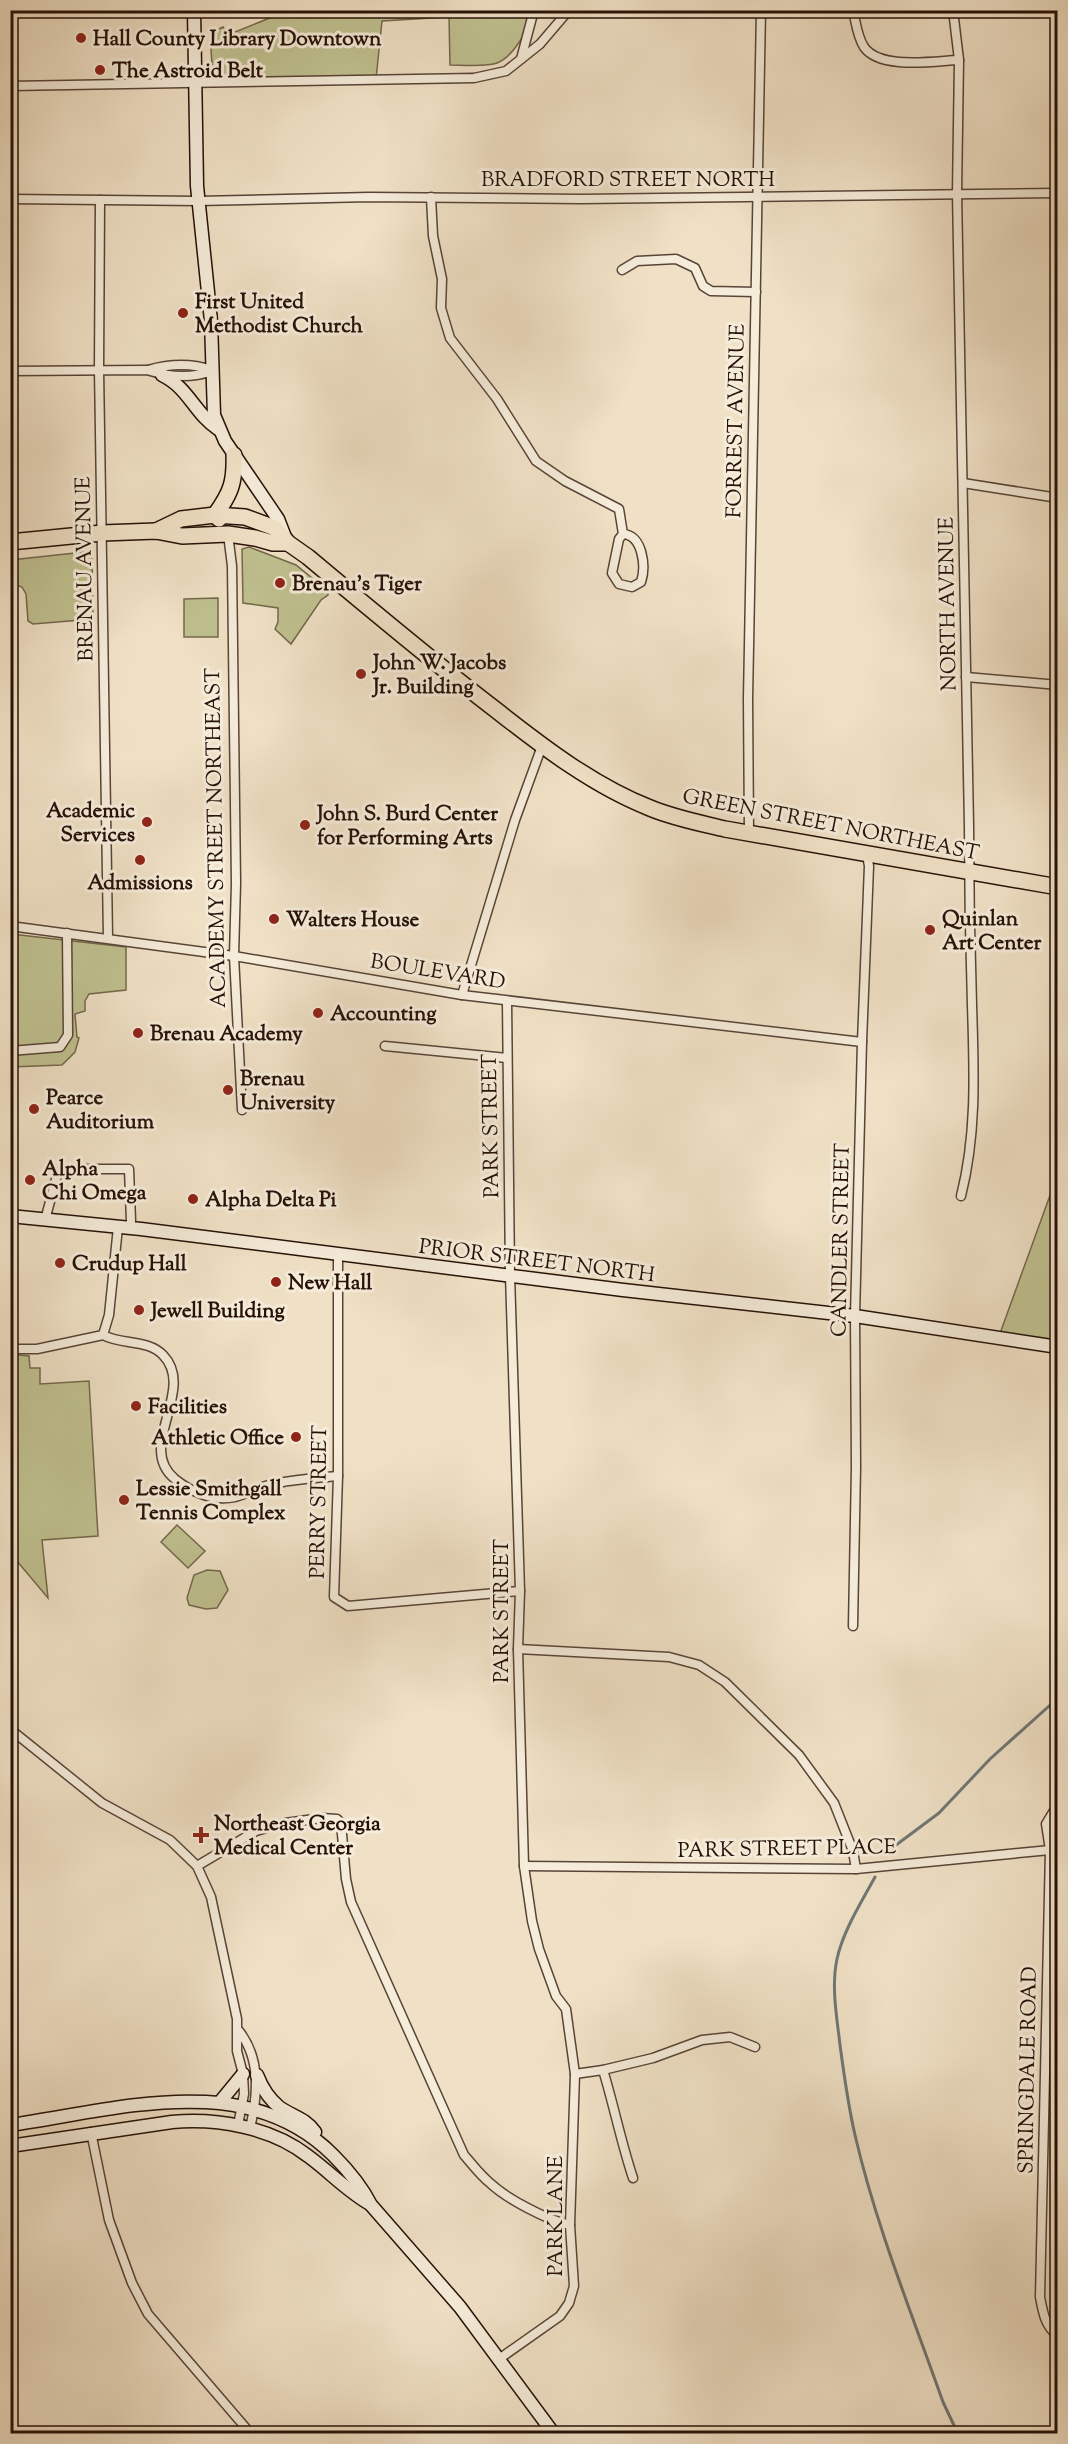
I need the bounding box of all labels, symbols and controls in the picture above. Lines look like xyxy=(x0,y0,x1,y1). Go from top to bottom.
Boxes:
place label: Hall County Library Downtown xyxy=(93,25,382,55)
marker: Hall County Library Downtown xyxy=(74,31,88,45)
place label: The Astroid Belt xyxy=(112,57,264,87)
marker: The Astroid Belt xyxy=(93,63,107,77)
street label: BRADFORD STREET NORTH xyxy=(481,166,775,196)
place label: First United Methodist Church xyxy=(195,288,364,342)
marker: First United Methodist Church xyxy=(176,306,190,320)
street label: FORREST AVENUE xyxy=(720,323,754,518)
street label: BRENAU AVENUE xyxy=(69,476,103,662)
street label: NORTH AVENUE xyxy=(932,516,966,691)
place label: Brenau's Tiger xyxy=(292,570,422,600)
marker: Brenau's Tiger xyxy=(273,576,287,590)
place label: John W. Jacobs Jr. Building xyxy=(371,649,506,703)
street label: ACADEMY STREET NORTHEAST xyxy=(199,667,235,1008)
marker: John W. Jacobs Jr. Building xyxy=(354,667,368,681)
street label: GREEN STREET NORTHEAST xyxy=(680,782,982,870)
place label: Academic Services xyxy=(46,797,136,851)
place label: John S. Burd Center for Performing Arts xyxy=(315,800,498,854)
marker: Academic Services xyxy=(140,815,154,829)
marker: John S. Burd Center for Performing Arts xyxy=(298,818,312,832)
marker: Admissions xyxy=(133,853,147,867)
place label: Admissions xyxy=(87,869,193,899)
place label: Quinlan Art Center xyxy=(942,905,1041,959)
place label: Walters House xyxy=(286,906,419,936)
marker: Walters House xyxy=(267,912,281,926)
marker: Quinlan Art Center xyxy=(923,923,937,937)
street label: BOULEVARD xyxy=(368,947,507,998)
place label: Accounting xyxy=(330,1000,437,1030)
marker: Accounting xyxy=(311,1006,325,1020)
place label: Brenau Academy xyxy=(150,1020,303,1050)
marker: Brenau Academy xyxy=(131,1026,145,1040)
street label: PARK STREET xyxy=(476,1053,508,1198)
place label: Brenau University xyxy=(240,1065,336,1119)
marker: Brenau University xyxy=(221,1083,235,1097)
place label: Pearce Auditorium xyxy=(46,1084,155,1138)
marker: Pearce Auditorium xyxy=(27,1102,41,1116)
street label: CANDLER STREET xyxy=(825,1143,859,1337)
place label: Alpha Chi Omega xyxy=(42,1155,147,1209)
marker: Alpha Chi Omega xyxy=(23,1173,37,1187)
place label: Alpha Delta Pi xyxy=(205,1186,337,1216)
marker: Alpha Delta Pi xyxy=(186,1192,200,1206)
street label: PRIOR STREET NORTH xyxy=(417,1233,657,1291)
place label: Crudup Hall xyxy=(72,1250,187,1280)
marker: Crudup Hall xyxy=(53,1256,67,1270)
place label: New Hall xyxy=(288,1269,372,1299)
marker: New Hall xyxy=(269,1275,283,1289)
place label: Jewell Building xyxy=(149,1297,286,1327)
marker: Jewell Building xyxy=(132,1303,146,1317)
place label: Facilities xyxy=(148,1393,227,1423)
marker: Facilities xyxy=(129,1399,143,1413)
place label: Athletic Office xyxy=(151,1424,284,1454)
street label: PERRY STREET xyxy=(304,1425,336,1579)
marker: Athletic Office xyxy=(289,1430,303,1444)
place label: Lessie Smithgall Tennis Complex xyxy=(136,1475,286,1529)
marker: Lessie Smithgall Tennis Complex xyxy=(117,1493,131,1507)
street label: PARK STREET xyxy=(488,1539,518,1683)
place label: Northeast Georgia Medical Center xyxy=(214,1810,381,1864)
marker: Northeast Georgia Medical Center xyxy=(192,1826,210,1844)
street label: PARK STREET PLACE xyxy=(677,1833,897,1867)
street label: SPRINGDALE ROAD xyxy=(1012,1966,1046,2174)
street label: PARK LANE xyxy=(542,2155,572,2276)

